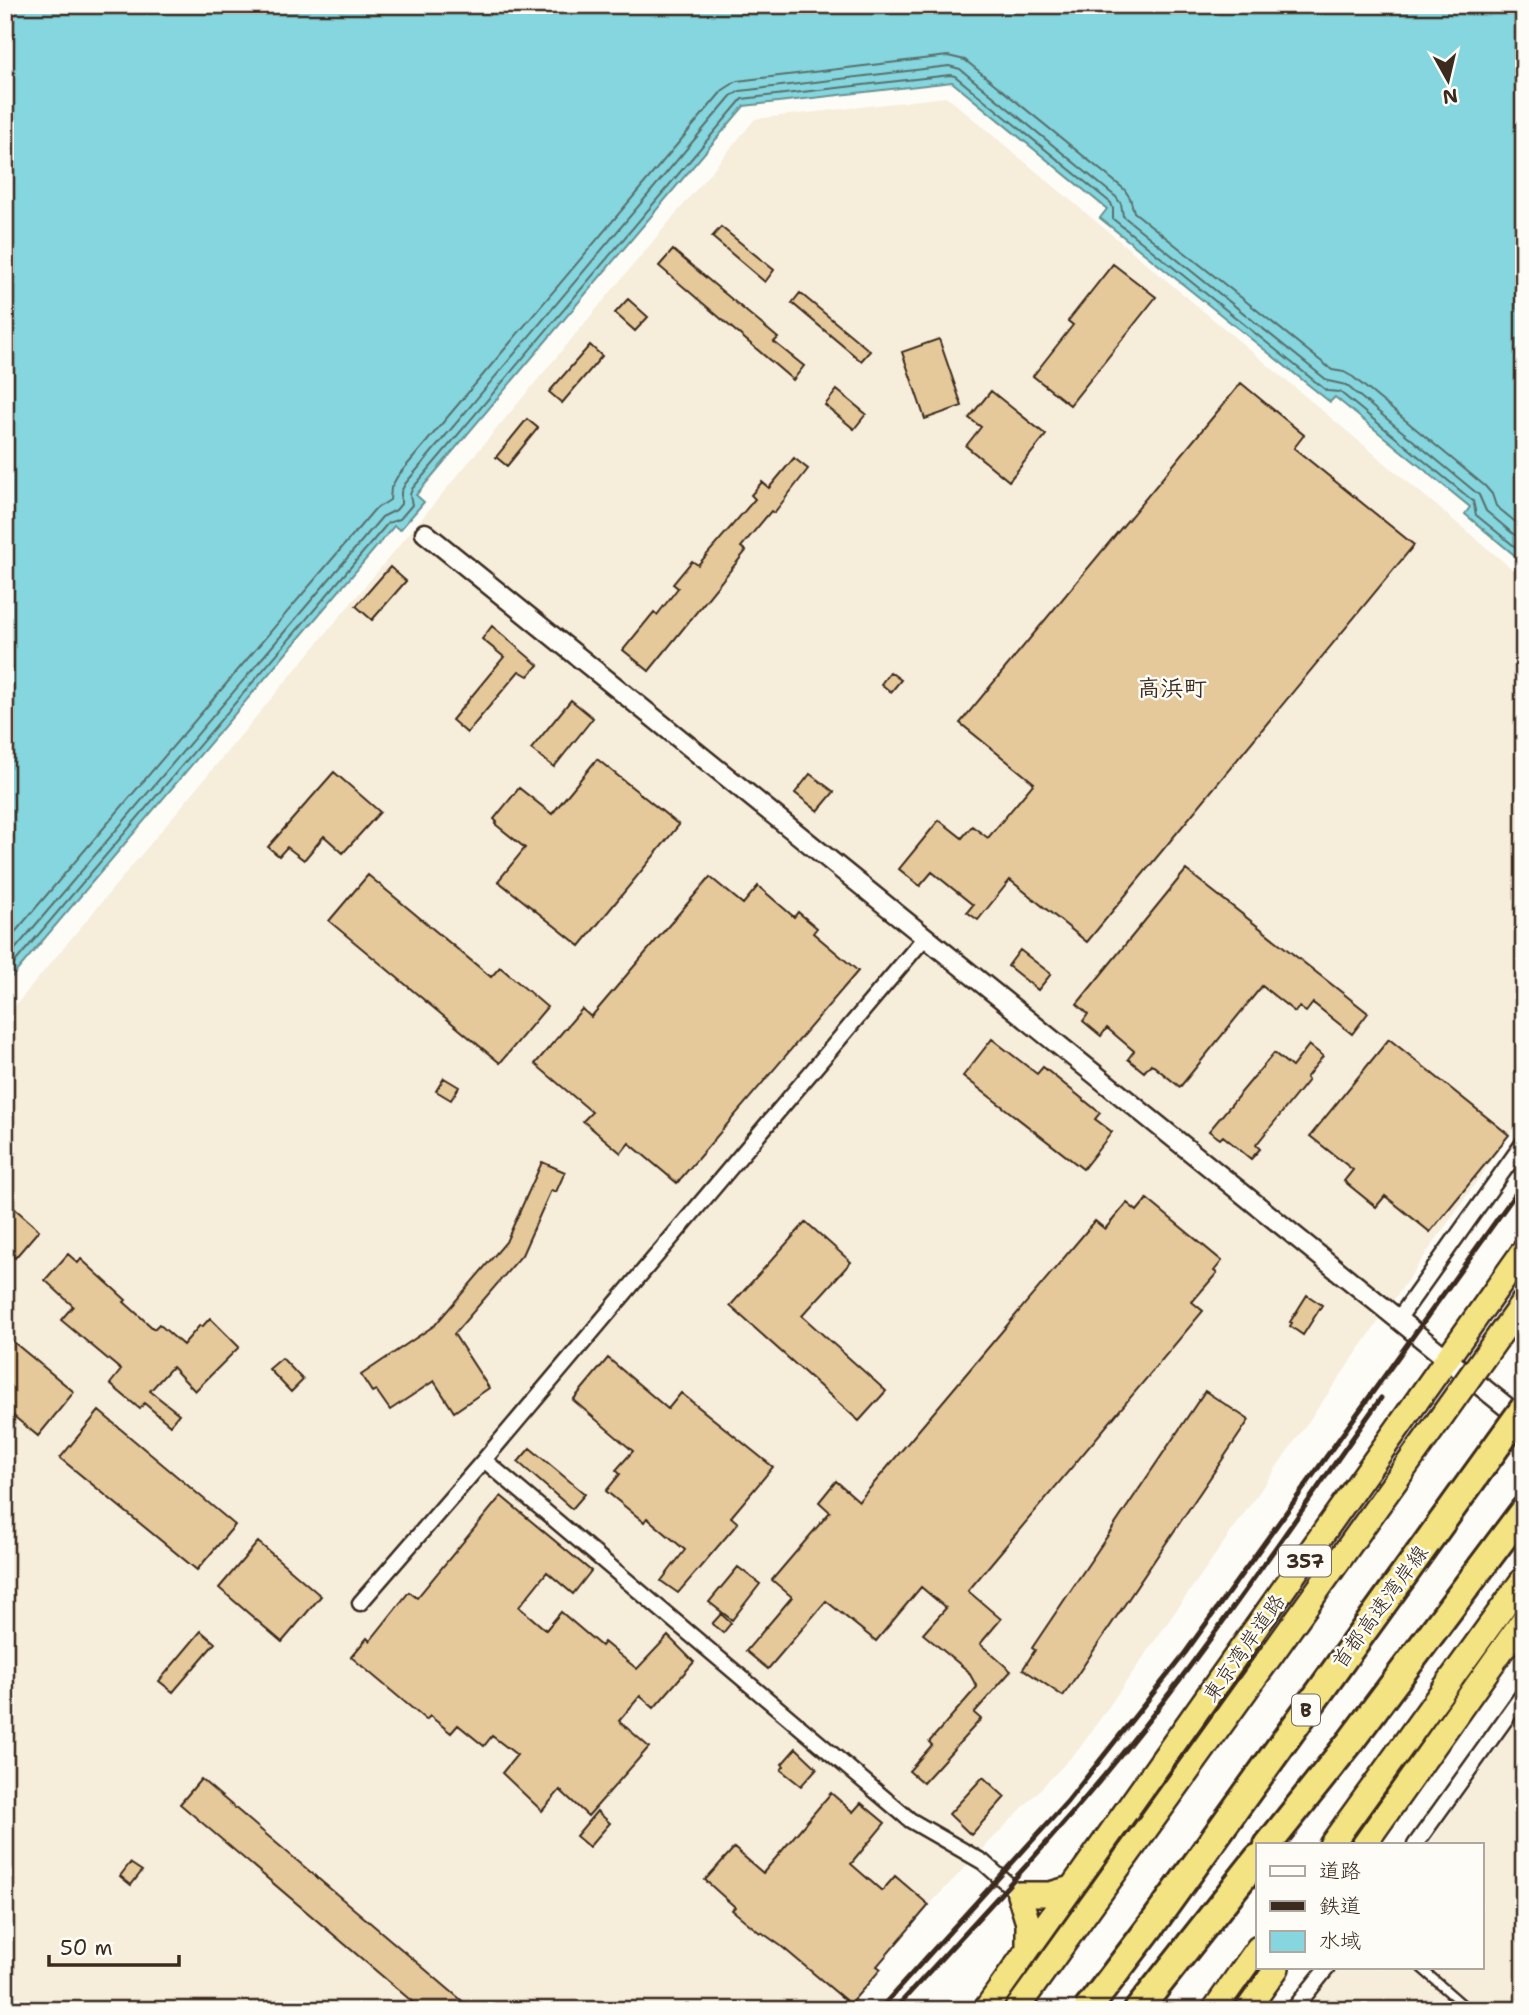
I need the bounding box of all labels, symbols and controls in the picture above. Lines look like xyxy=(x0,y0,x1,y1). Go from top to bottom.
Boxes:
north arrow xyxy=(1414,46,1484,116)
text: N xyxy=(1441,83,1459,110)
district label: 高浜町 xyxy=(1138,673,1207,703)
street label: 首都高速湾岸線 xyxy=(1325,1539,1435,1675)
road number: 357 xyxy=(1279,1546,1331,1576)
street label: 東京湾岸道路 xyxy=(1196,1588,1292,1708)
road number: B xyxy=(1292,1694,1320,1726)
legend xyxy=(1256,1843,1484,1969)
text: 道路 xyxy=(1319,1857,1361,1885)
text: 鉄道 xyxy=(1319,1892,1361,1920)
scale bar xyxy=(49,1924,178,1968)
text: 水域 xyxy=(1319,1927,1361,1955)
text: 50 m xyxy=(60,1934,113,1962)

